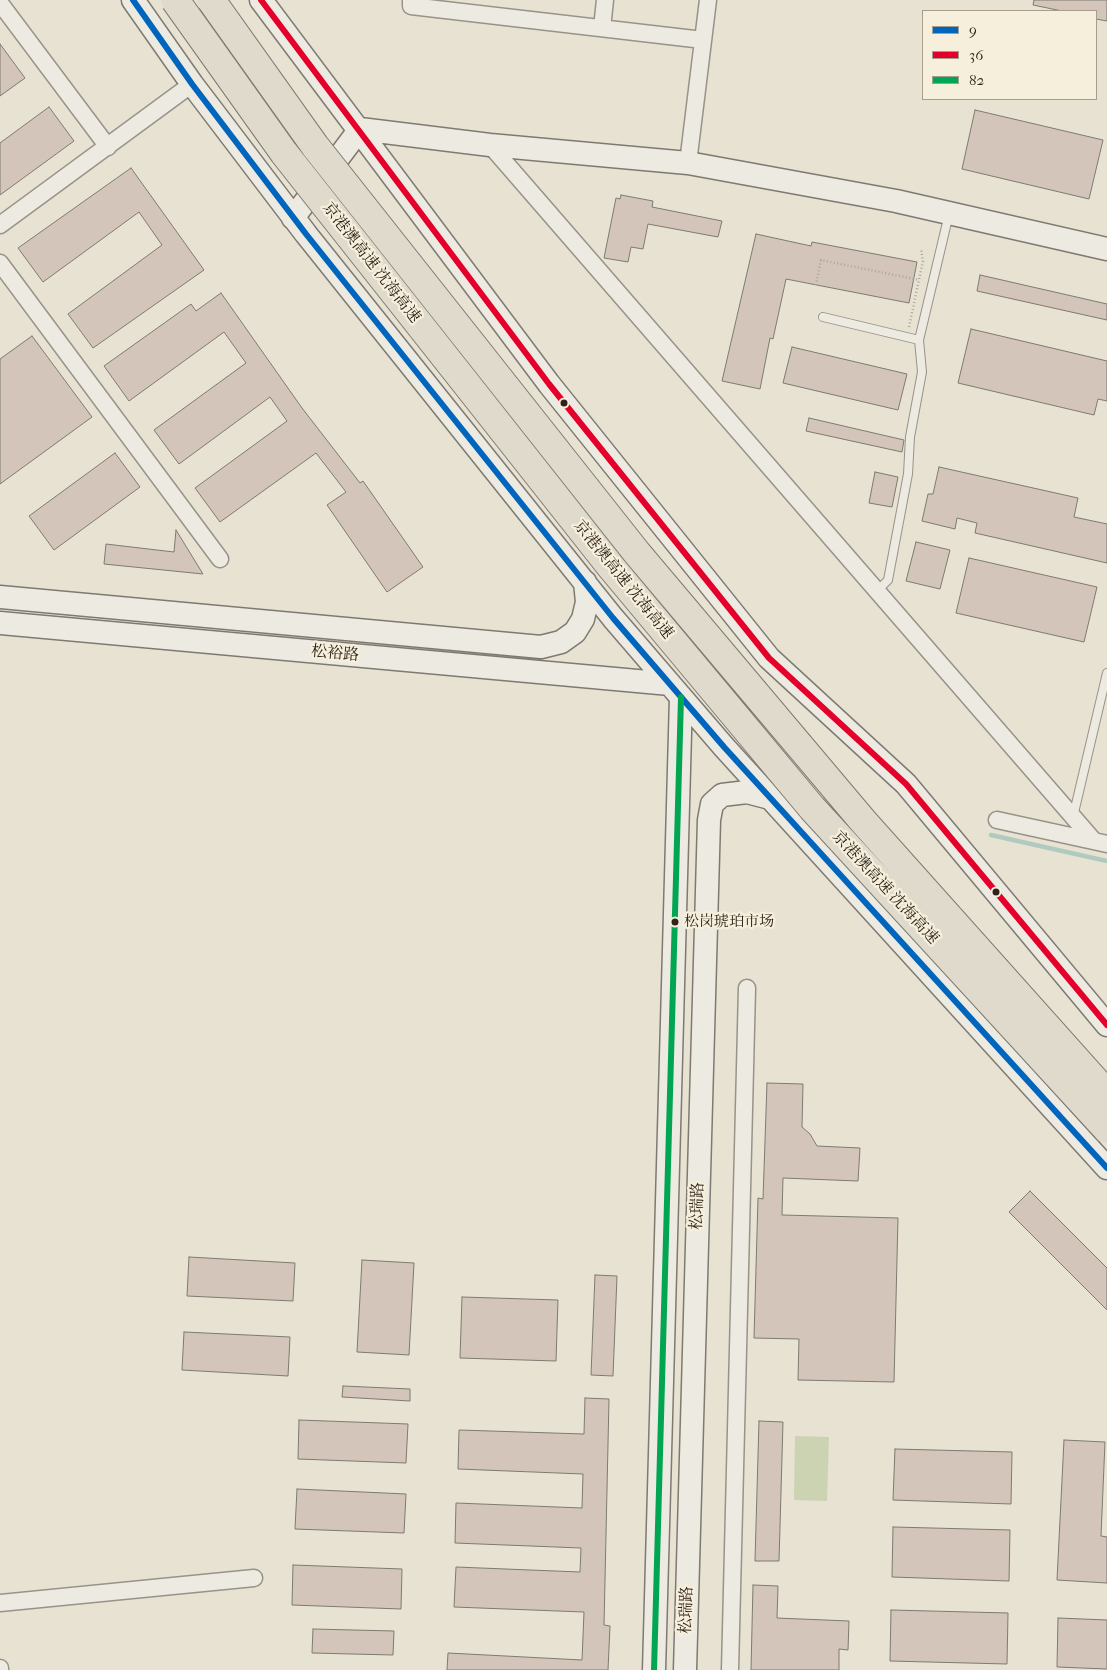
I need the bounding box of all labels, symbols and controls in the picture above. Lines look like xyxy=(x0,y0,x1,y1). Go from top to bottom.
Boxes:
legend xyxy=(922,10,1097,100)
text: 9 xyxy=(969,21,977,39)
text: 36 xyxy=(969,46,983,64)
text: 82 xyxy=(969,71,984,89)
street label: 京港澳高速 沈海高速 xyxy=(318,199,424,327)
unlabelled marker xyxy=(559,398,569,408)
street label: 京港澳高速 沈海高速 xyxy=(569,517,677,643)
street label: 松裕路 xyxy=(310,642,360,666)
street label: 京港澳高速 沈海高速 xyxy=(828,828,942,948)
unlabelled marker xyxy=(991,887,1001,897)
place label: 松岗琥珀市场 xyxy=(684,913,774,931)
marker: 松岗琥珀市场 xyxy=(670,917,680,927)
street label: 松瑞路 xyxy=(688,1182,708,1230)
street label: 松瑞路 xyxy=(677,1586,697,1634)

